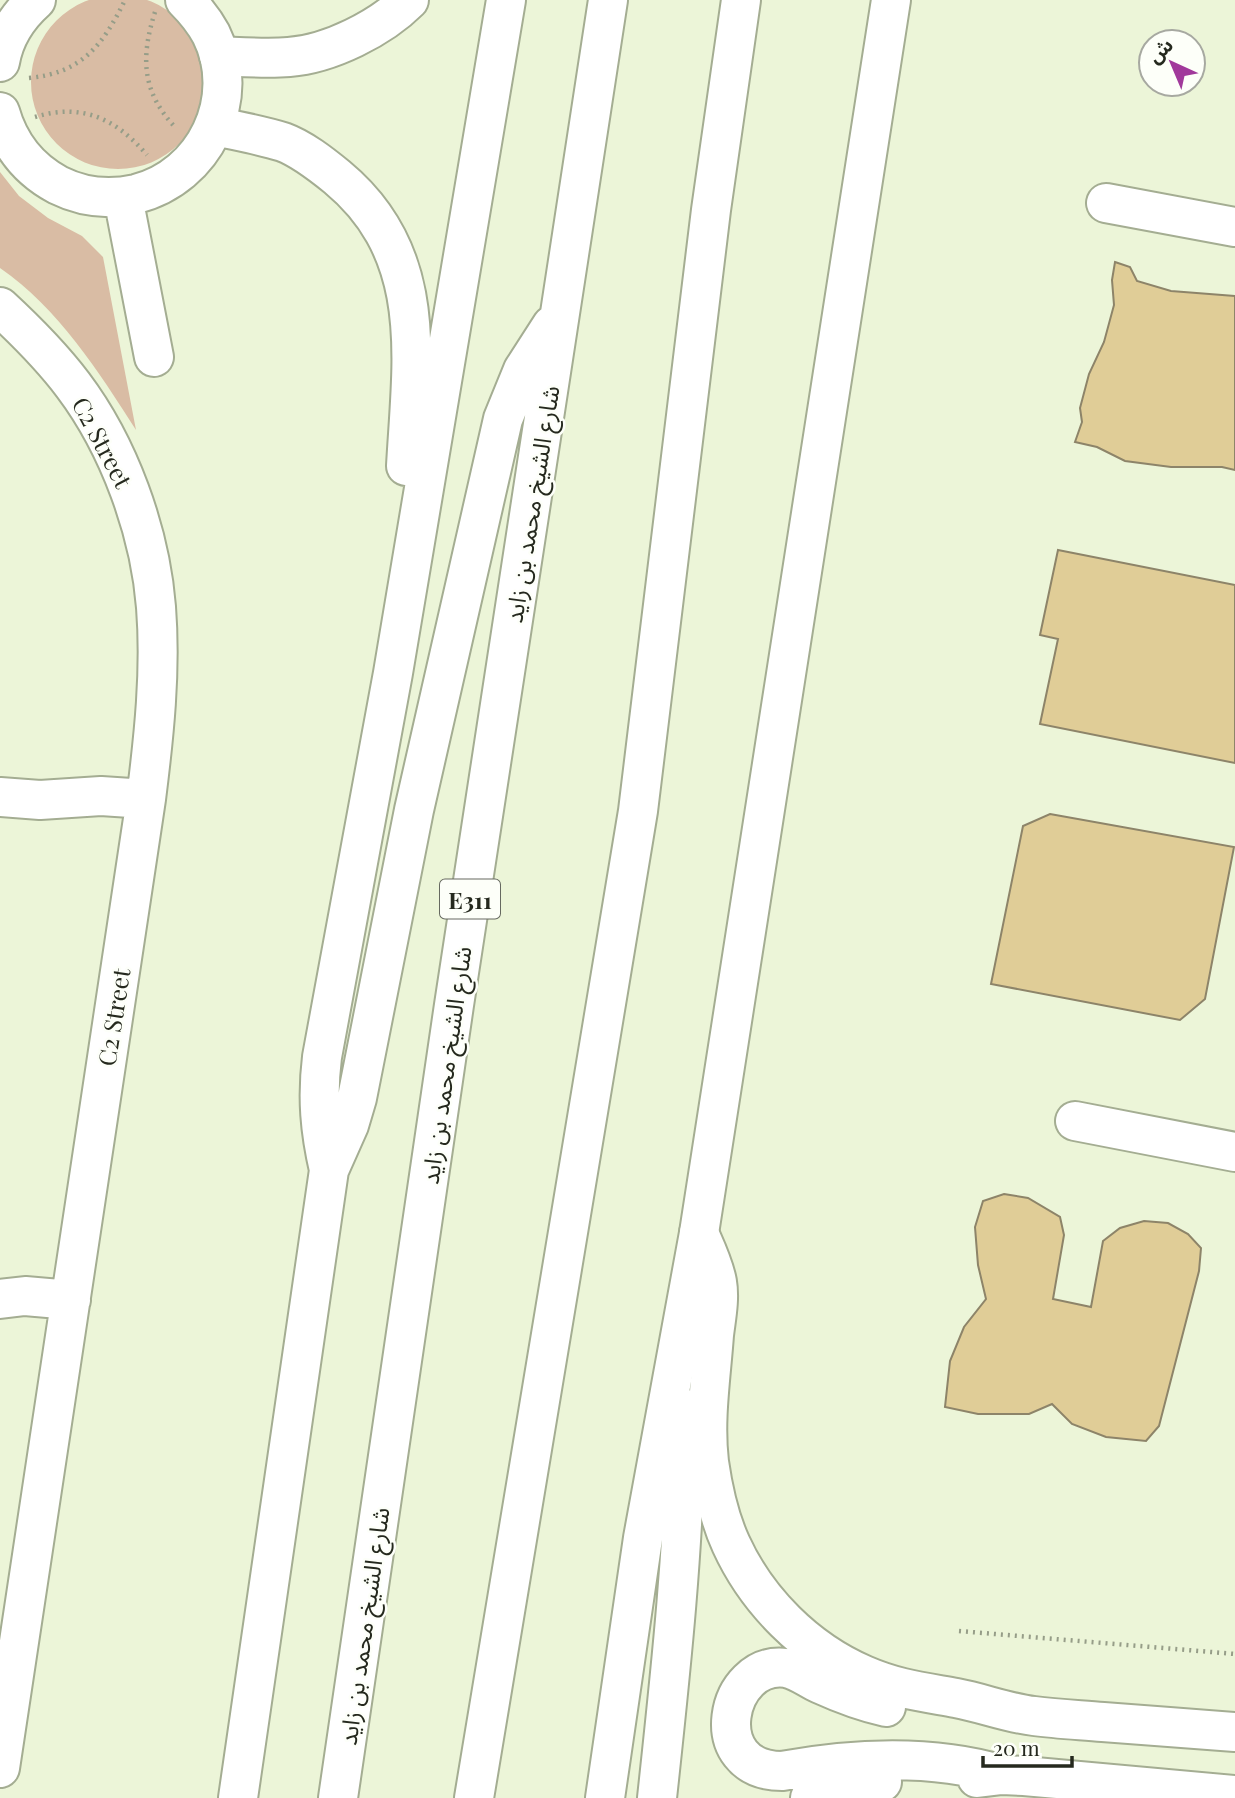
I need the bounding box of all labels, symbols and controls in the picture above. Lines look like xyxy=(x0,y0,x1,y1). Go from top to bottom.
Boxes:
north arrow xyxy=(1137,28,1207,98)
text: ش xyxy=(1141,32,1178,68)
street label: شارع الشيخ محمد بن زايد xyxy=(496,383,569,625)
street label: C2 Street xyxy=(66,391,140,493)
road number: E311 xyxy=(440,879,500,918)
street label: شارع الشيخ محمد بن زايد xyxy=(412,944,481,1186)
street label: C2 Street xyxy=(89,965,137,1068)
street label: شارع الشيخ محمد بن زايد xyxy=(330,1505,399,1747)
scale bar xyxy=(983,1724,1072,1768)
text: 20 m xyxy=(993,1733,1040,1761)

